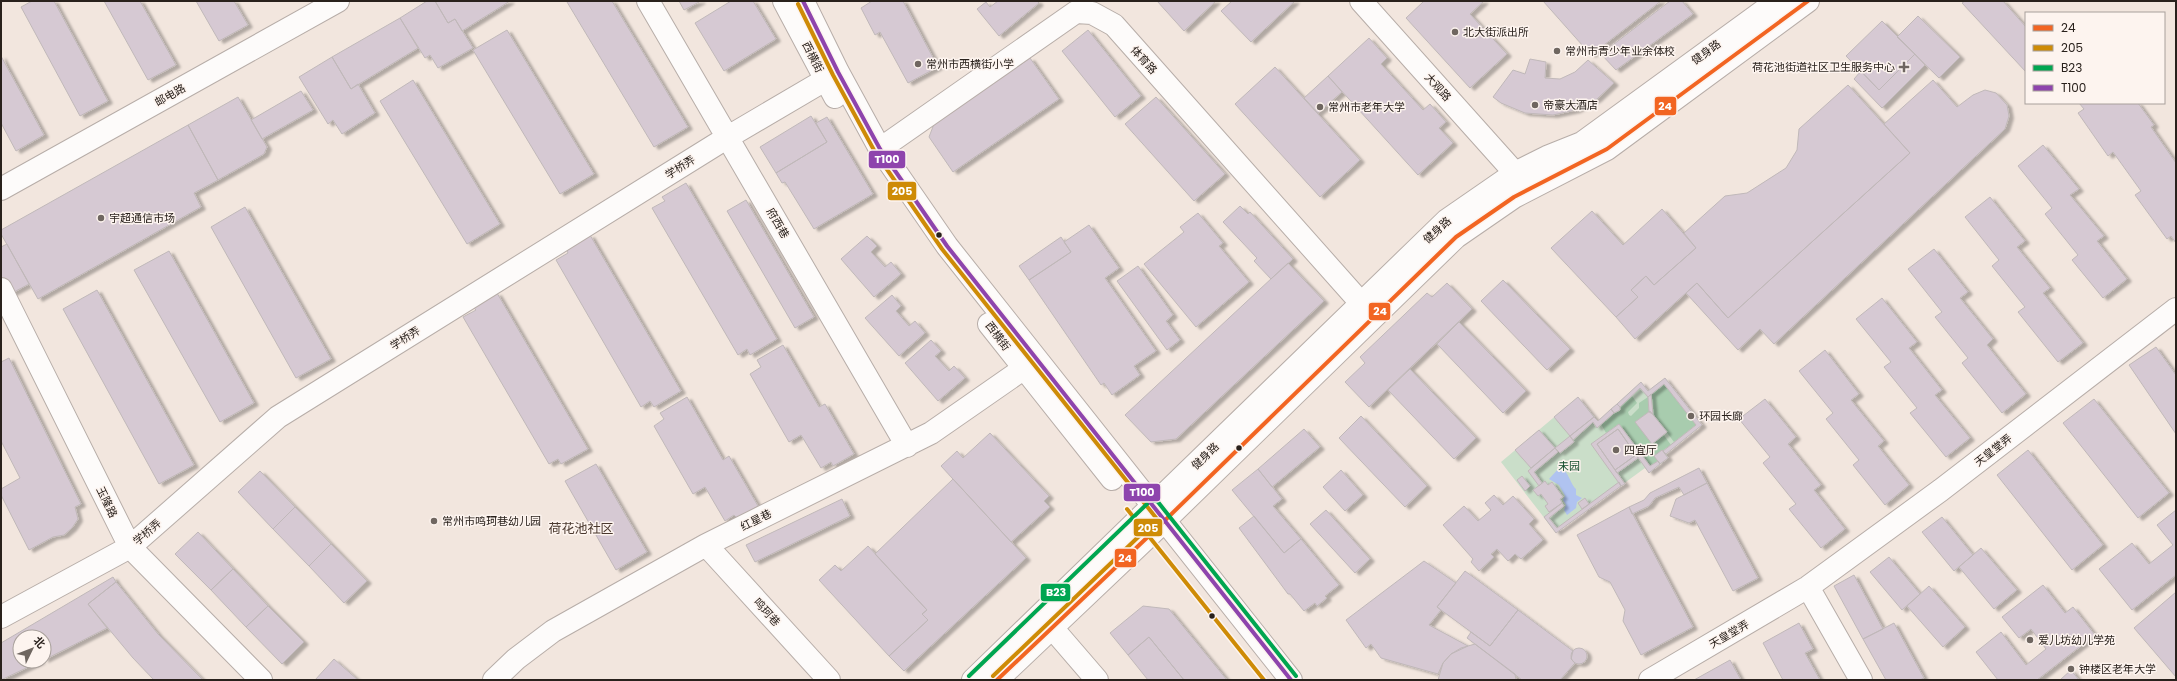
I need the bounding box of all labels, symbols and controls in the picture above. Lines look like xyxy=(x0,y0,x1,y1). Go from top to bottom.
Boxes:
legend xyxy=(2025,12,2165,104)
text: 24 xyxy=(2061,19,2076,36)
place label: 北大街派出所 xyxy=(1463,24,1529,40)
marker: 北大街派出所 xyxy=(1450,27,1460,37)
street label: 健身路 xyxy=(1688,36,1724,68)
street label: 西横街 xyxy=(798,39,828,75)
text: 205 xyxy=(2061,39,2083,56)
street label: 体育路 xyxy=(1127,42,1161,78)
place label: 常州市青少年业余体校 xyxy=(1565,43,1675,59)
marker: 常州市青少年业余体校 xyxy=(1552,46,1562,56)
place label: 常州市西横街小学 xyxy=(926,56,1014,72)
marker: 常州市西横街小学 xyxy=(913,59,923,69)
place label: 荷花池街道社区卫生服务中心 xyxy=(1752,59,1895,75)
text: B23 xyxy=(2061,59,2082,76)
marker: 荷花池街道社区卫生服务中心 xyxy=(1898,61,1910,73)
street label: 大观路 xyxy=(1421,69,1455,105)
text: T100 xyxy=(2061,79,2086,96)
street label: 邮电路 xyxy=(152,80,188,110)
line badge: 24 xyxy=(1654,96,1677,116)
place label: 帝豪大酒店 xyxy=(1543,97,1598,113)
text: 24 xyxy=(1658,98,1672,114)
place label: 常州市老年大学 xyxy=(1328,99,1405,115)
marker: 帝豪大酒店 xyxy=(1530,100,1540,110)
marker: 常州市老年大学 xyxy=(1315,102,1325,112)
line badge: T100 xyxy=(868,150,906,169)
street label: 学桥弄 xyxy=(662,151,698,183)
text: T100 xyxy=(875,151,899,167)
line badge: 205 xyxy=(887,181,917,201)
text: 205 xyxy=(892,183,912,199)
street label: 府西巷 xyxy=(763,205,793,241)
place label: 宇超通信市场 xyxy=(109,210,175,226)
marker: 宇超通信市场 xyxy=(96,213,106,223)
street label: 健身路 xyxy=(1419,213,1455,247)
unlabelled marker xyxy=(934,230,944,240)
line badge: 24 xyxy=(1368,302,1391,321)
text: 24 xyxy=(1373,303,1387,319)
street label: 西横街 xyxy=(982,318,1014,354)
street label: 学桥弄 xyxy=(387,322,423,354)
place label: 环园长廊 xyxy=(1699,408,1743,424)
marker: 环园长廊 xyxy=(1686,411,1696,421)
street label: 天皇堂弄 xyxy=(1971,430,2015,470)
street label: 健身路 xyxy=(1188,439,1222,473)
place label: 四宜厅 xyxy=(1624,442,1657,458)
unlabelled marker xyxy=(1234,443,1244,453)
marker: 四宜厅 xyxy=(1611,445,1621,455)
park label: 未园 xyxy=(1558,458,1580,474)
line badge: T100 xyxy=(1123,483,1161,502)
street label: 玉隆路 xyxy=(93,484,121,520)
text: T100 xyxy=(1130,484,1154,500)
street label: 红星巷 xyxy=(738,505,774,535)
place label: 常州市鸣珂巷幼儿园 xyxy=(442,513,541,529)
street label: 学桥弄 xyxy=(129,515,165,549)
marker: 常州市鸣珂巷幼儿园 xyxy=(429,516,439,526)
line badge: 205 xyxy=(1133,518,1163,537)
district label: 荷花池社区 xyxy=(548,519,614,538)
text: 205 xyxy=(1138,520,1158,536)
line badge: 24 xyxy=(1114,548,1137,568)
text: 24 xyxy=(1118,550,1132,566)
line badge: B23 xyxy=(1040,583,1071,602)
text: B23 xyxy=(1046,584,1066,600)
street label: 鸣珂巷 xyxy=(750,594,784,630)
unlabelled marker xyxy=(1207,611,1217,621)
street label: 天皇堂弄 xyxy=(1706,616,1752,652)
north arrow xyxy=(12,629,52,669)
place label: 爱儿坊幼儿学苑 xyxy=(2038,632,2115,648)
text: 北 xyxy=(30,633,49,652)
marker: 爱儿坊幼儿学苑 xyxy=(2025,635,2035,645)
place label: 钟楼区老年大学 xyxy=(2079,661,2156,677)
marker: 钟楼区老年大学 xyxy=(2066,664,2076,674)

